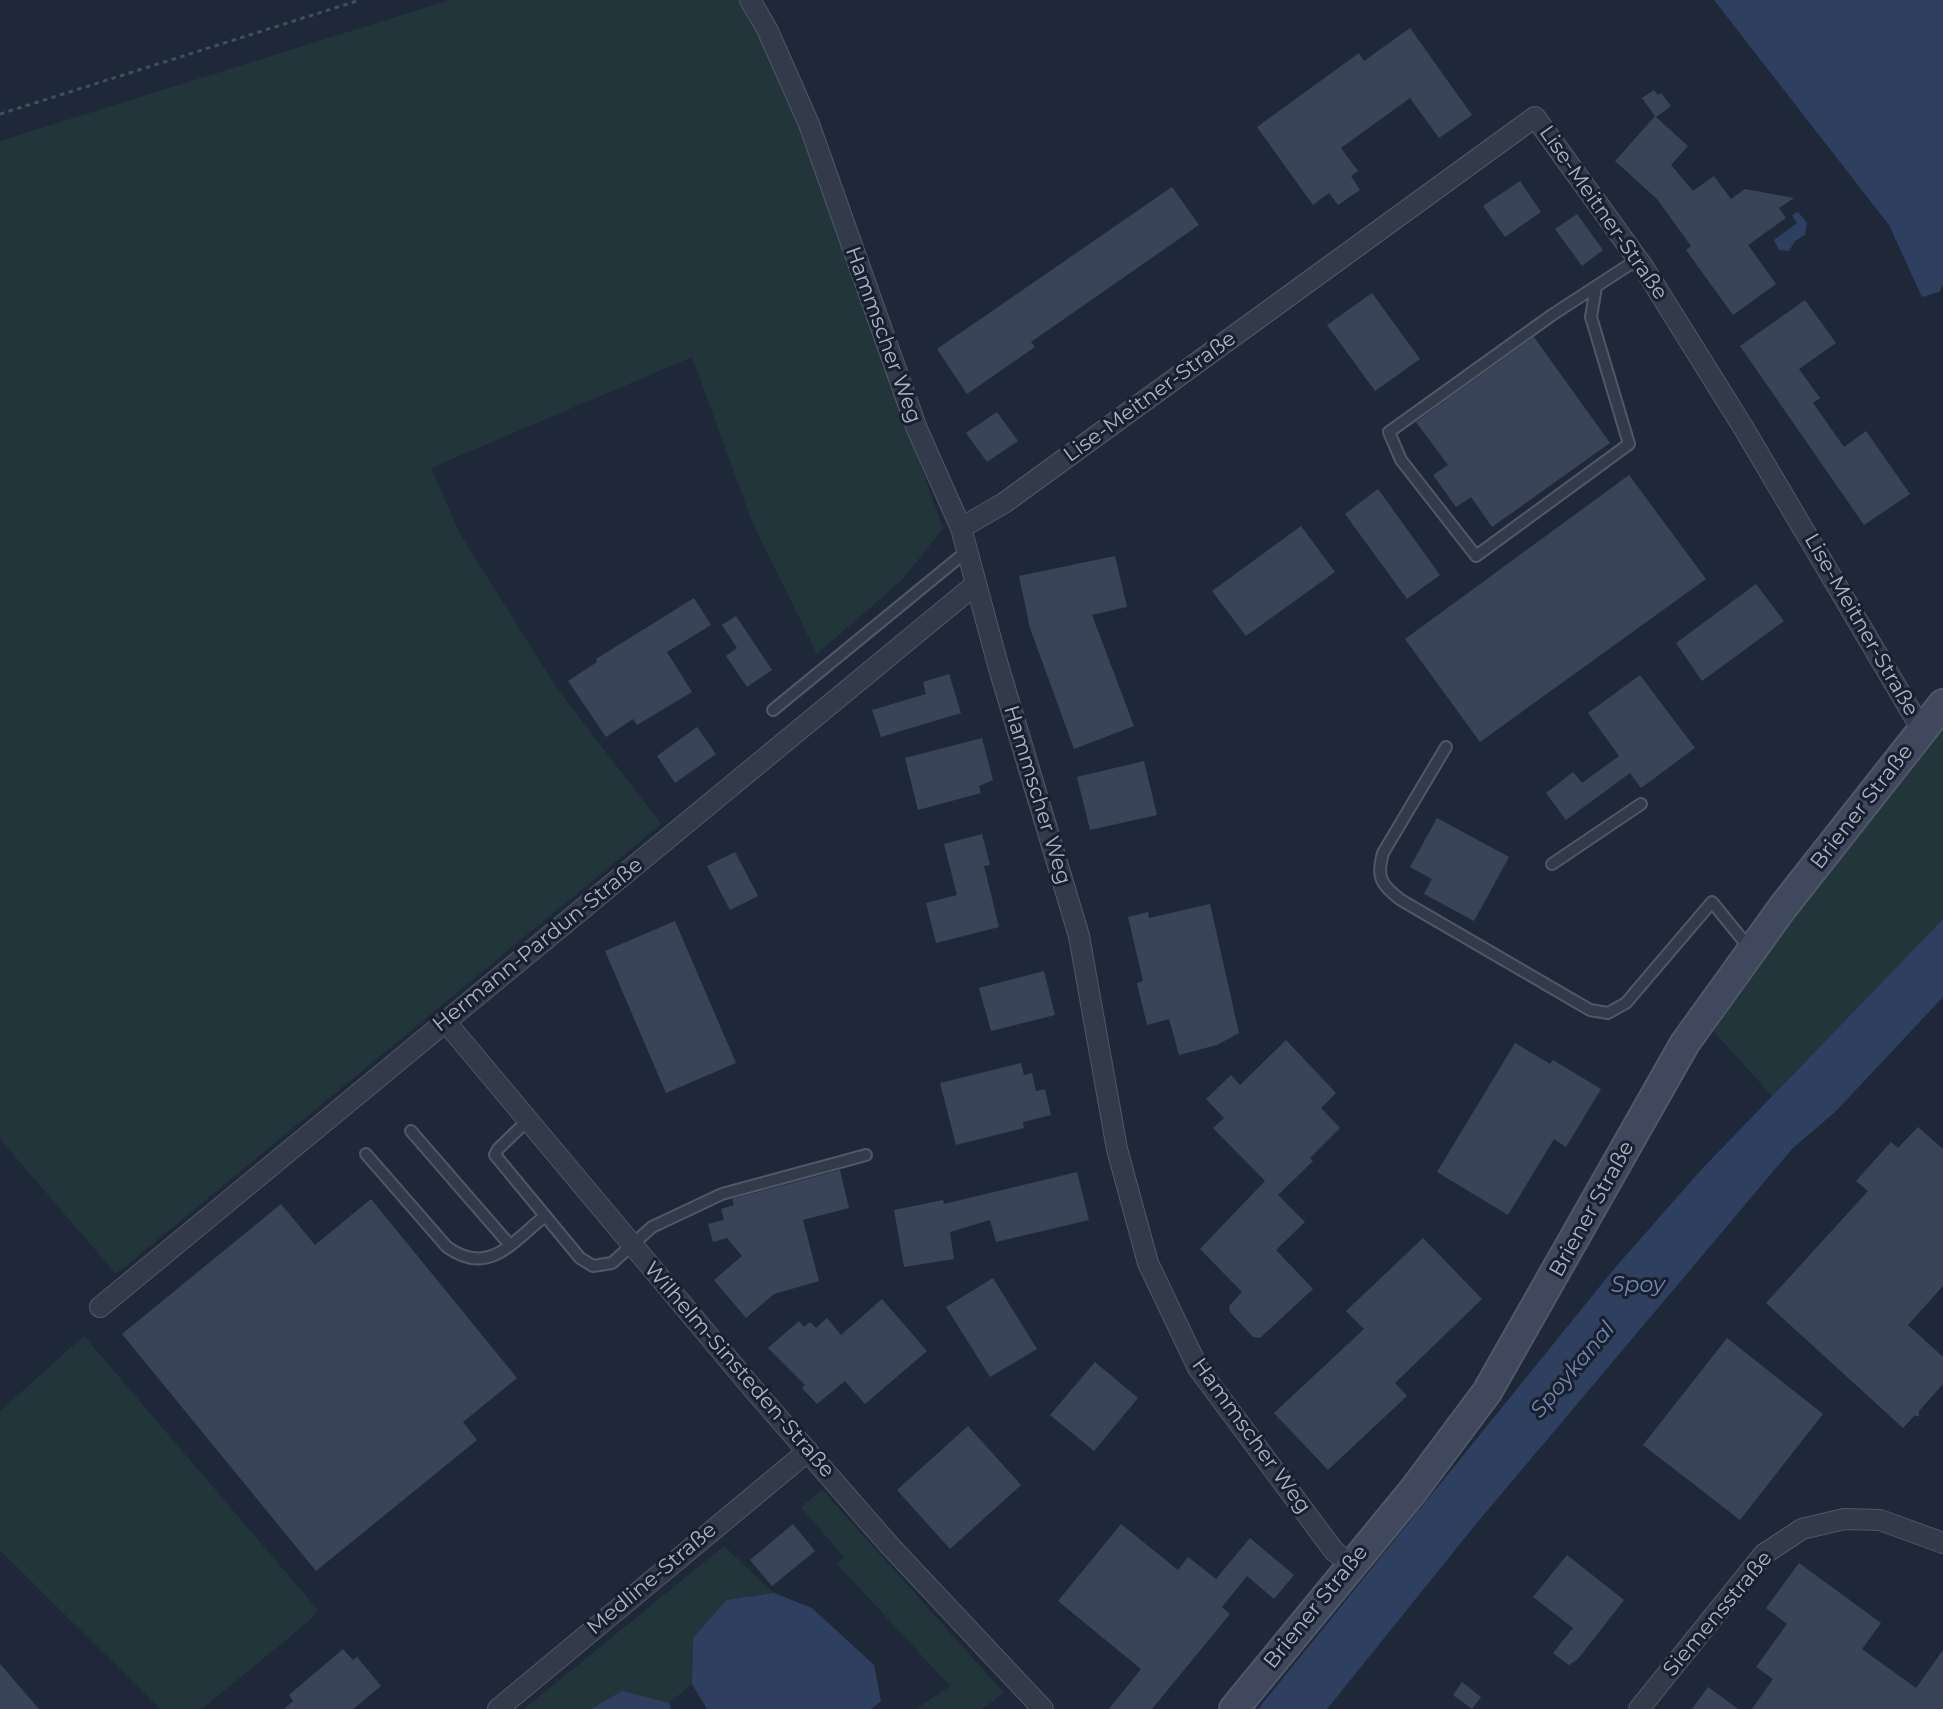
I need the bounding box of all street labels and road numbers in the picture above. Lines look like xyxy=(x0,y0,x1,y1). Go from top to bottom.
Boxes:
street label: Lise-Meitner-Straße xyxy=(1533,121,1673,305)
street label: Hammscher Weg xyxy=(839,243,927,427)
street label: Lise-Meitner-Straße xyxy=(1059,326,1241,468)
street label: Lise-Meitner-Straße xyxy=(1798,529,1924,721)
street label: Hammscher Weg xyxy=(998,702,1076,888)
street label: Briener Straße xyxy=(1805,740,1919,874)
street label: Hermann-Pardun-Straße xyxy=(428,853,648,1037)
street label: Briener Straße xyxy=(1544,1137,1640,1281)
street label: Wilhelm-Sinsteden-Straße xyxy=(638,1257,840,1483)
street label: Hammscher Weg xyxy=(1186,1353,1316,1519)
street label: Medline-Straße xyxy=(582,1518,722,1640)
street label: Briener Straße xyxy=(1259,1540,1373,1674)
street label: Siemensstraße xyxy=(1658,1546,1778,1682)

